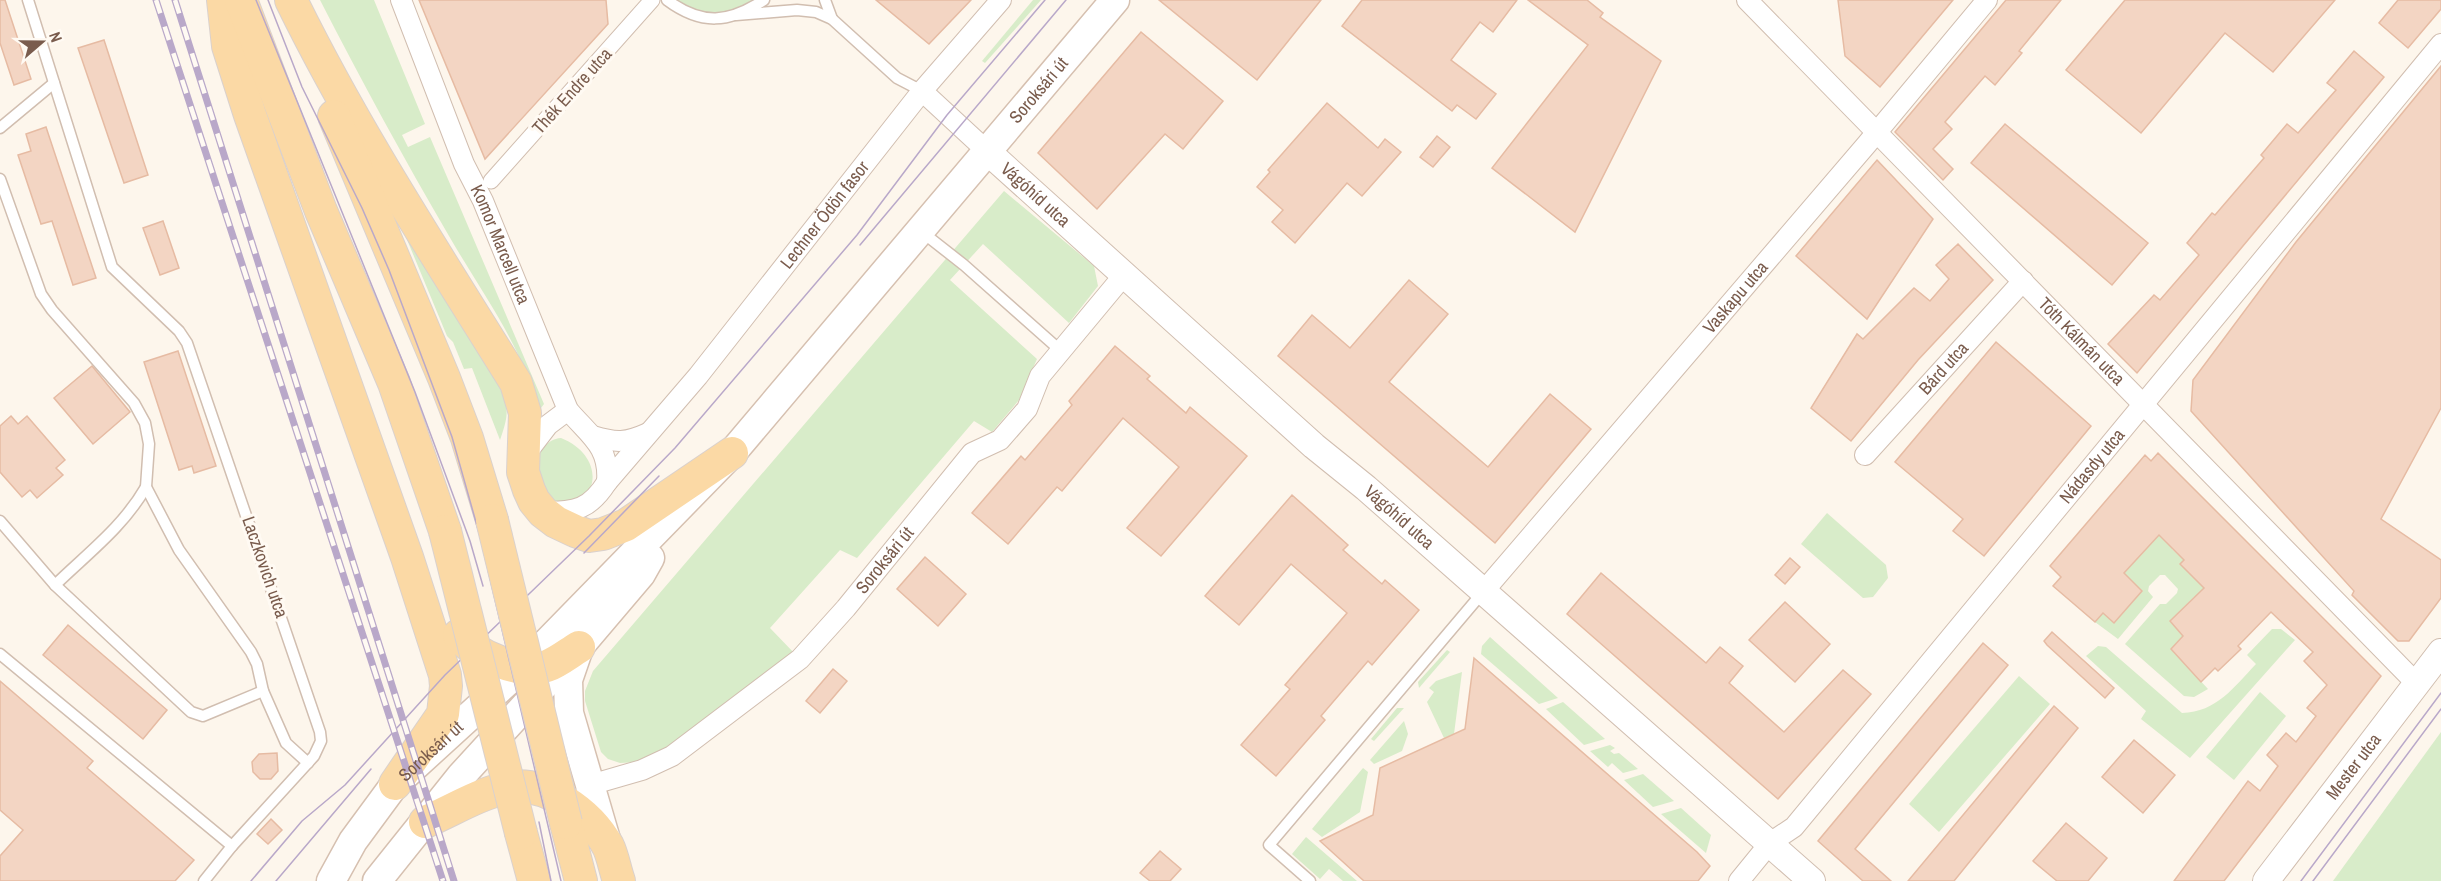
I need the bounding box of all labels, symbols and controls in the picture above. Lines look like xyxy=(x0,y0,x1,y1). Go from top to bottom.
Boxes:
north arrow xyxy=(12,12,72,72)
text: N xyxy=(44,29,68,45)
street label: Thék Endre utca xyxy=(526,42,617,139)
street label: Soroksári út xyxy=(1003,51,1074,128)
street label: Lechner Ödön fasor xyxy=(774,155,875,274)
street label: Vágóhíd utca xyxy=(996,156,1076,233)
street label: Komor Marcell utca xyxy=(465,180,537,308)
street label: Vaskapu utca xyxy=(1697,255,1773,339)
street label: Tóth Kálmán utca xyxy=(2033,292,2131,391)
street label: Bárd utca xyxy=(1913,336,1974,400)
street label: Nádasdy utca xyxy=(2053,423,2130,509)
street label: Vágóhíd utca xyxy=(1359,479,1440,555)
street label: Laczkovich utca xyxy=(236,513,295,621)
street label: Soroksári út xyxy=(850,521,919,599)
street label: Soroksári út xyxy=(393,715,468,787)
street label: Mester utca xyxy=(2320,728,2386,805)

